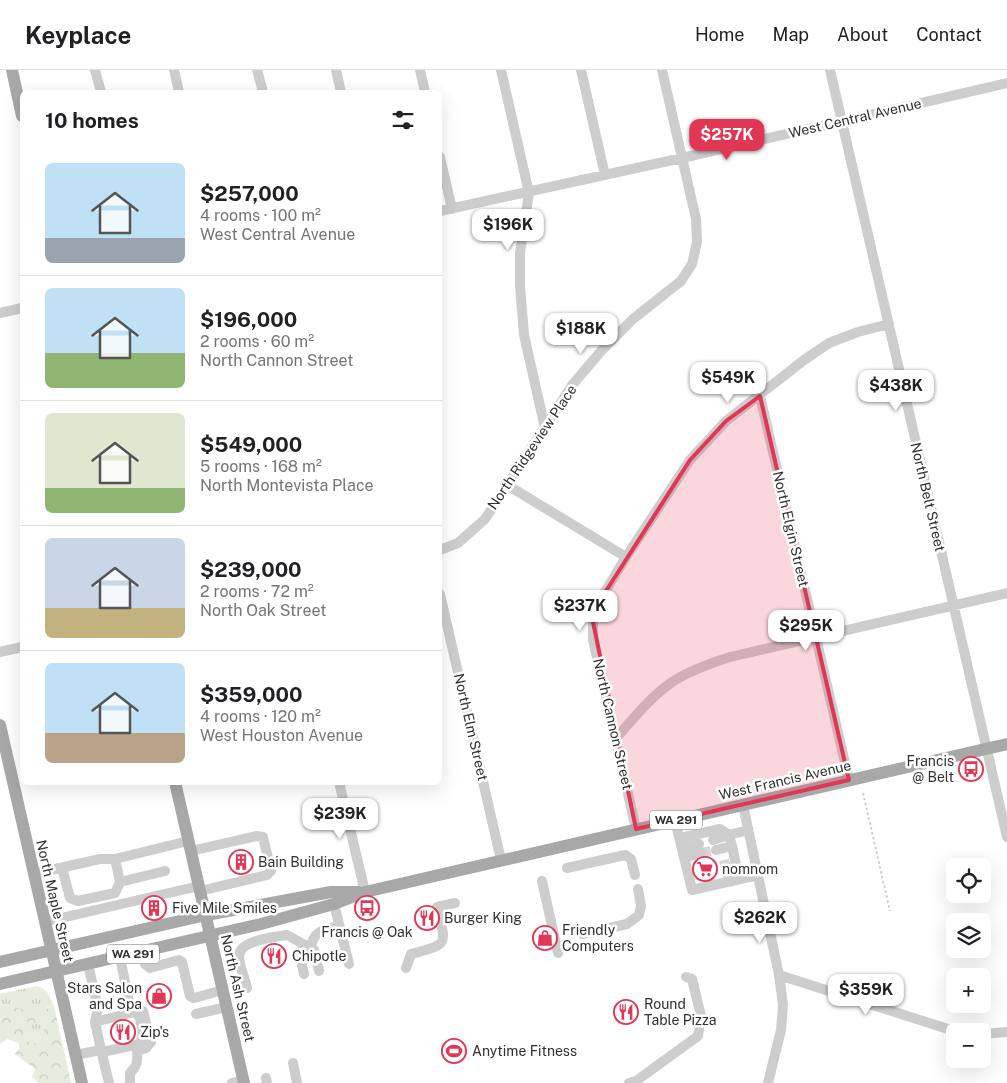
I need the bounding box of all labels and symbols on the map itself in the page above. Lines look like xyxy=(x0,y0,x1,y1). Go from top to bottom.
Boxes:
street label: West Central Avenue xyxy=(787,95,923,141)
pin: $257K xyxy=(692,118,762,161)
pin: $196K xyxy=(473,208,543,251)
pin: $188K xyxy=(546,312,616,355)
pin: $549K xyxy=(693,362,763,404)
pin: $438K xyxy=(861,370,931,412)
street label: North Ridgeview Place xyxy=(484,382,580,512)
street label: North Belt Street xyxy=(908,441,948,553)
street label: North Elgin Street xyxy=(770,470,812,588)
pin: $237K xyxy=(545,590,615,632)
pin: $295K xyxy=(771,610,841,652)
street label: North Cannon Street xyxy=(590,657,636,791)
street label: North Elm Street xyxy=(451,672,491,782)
place label: Francis @ Belt xyxy=(907,753,954,785)
bus stop icon: Francis @ Belt xyxy=(958,756,984,782)
street label: West Francis Avenue xyxy=(717,757,853,803)
pin: $239K xyxy=(305,798,375,840)
road number: WA 291 xyxy=(650,810,702,830)
street label: North Maple Street xyxy=(33,838,77,964)
building icon: Bain Building xyxy=(228,849,254,875)
place label: Bain Building xyxy=(258,854,344,870)
supermarket icon: nomnom xyxy=(692,856,718,882)
place label: nomnom xyxy=(722,861,778,877)
building icon: Five Mile Smiles xyxy=(141,895,167,921)
bus stop icon: Francis @ Oak xyxy=(354,895,380,921)
place label: Five Mile Smiles xyxy=(172,900,277,916)
pin: $262K xyxy=(725,902,795,944)
restaurant icon: Burger King xyxy=(414,905,440,931)
place label: Burger King xyxy=(444,910,522,926)
place label: Friendly Computers xyxy=(562,922,634,954)
place label: Francis @ Oak xyxy=(321,924,413,940)
shop icon: Friendly Computers xyxy=(532,925,558,951)
street label: North Ash Street xyxy=(218,933,258,1043)
restaurant icon: Chipotle xyxy=(261,943,287,969)
road number: WA 291 xyxy=(107,944,159,964)
place label: Chipotle xyxy=(292,948,347,964)
pin: $359K xyxy=(831,974,901,1016)
place label: Stars Salon and Spa xyxy=(67,980,142,1012)
shop icon: Stars Salon and Spa xyxy=(146,983,172,1009)
place label: Round Table Pizza xyxy=(644,996,717,1028)
restaurant icon: Round Table Pizza xyxy=(613,999,639,1025)
restaurant icon: Zip's xyxy=(110,1019,136,1045)
place label: Zip's xyxy=(140,1024,169,1040)
sports icon: Anytime Fitness xyxy=(441,1038,467,1064)
place label: Anytime Fitness xyxy=(472,1043,577,1059)

